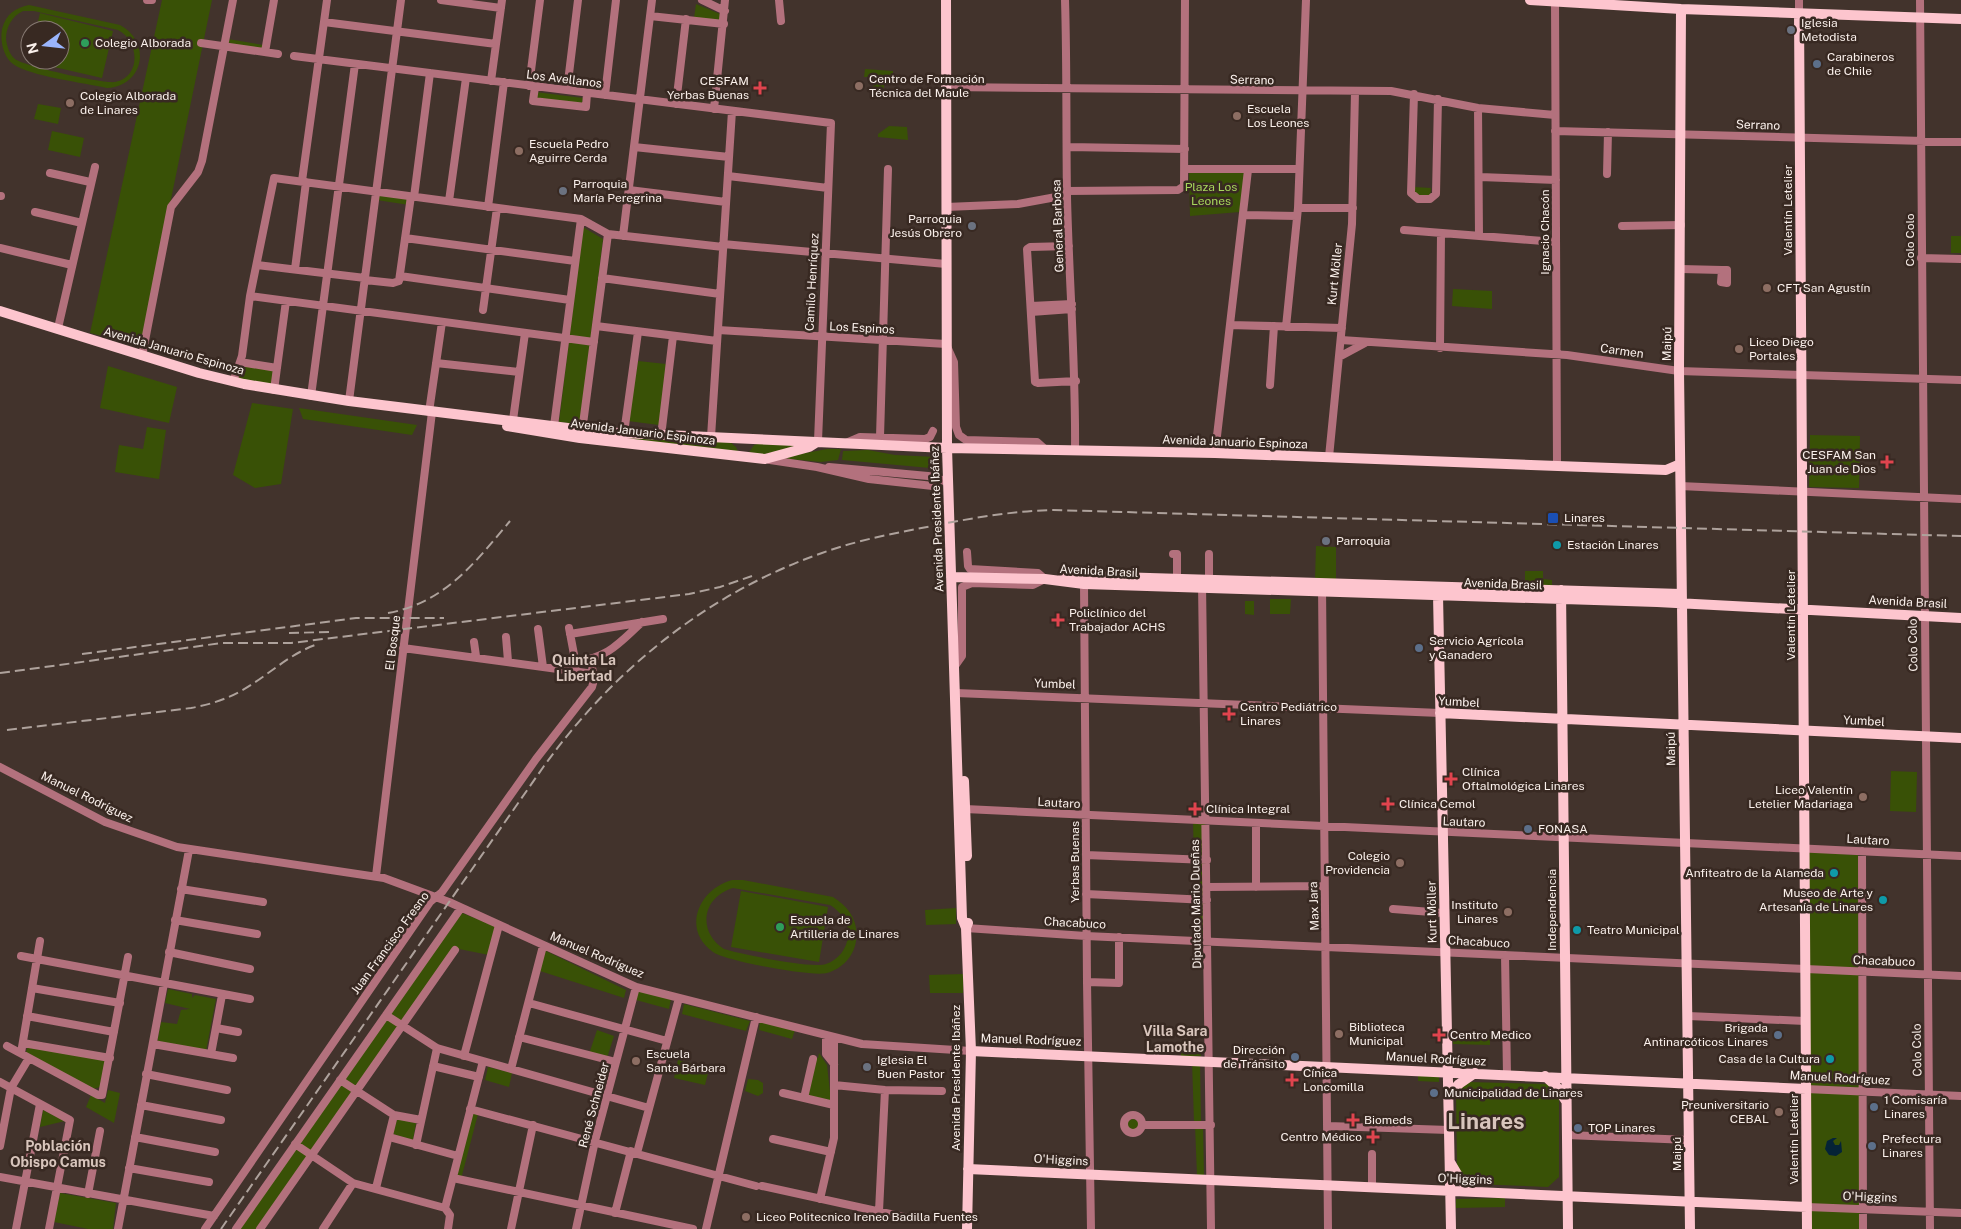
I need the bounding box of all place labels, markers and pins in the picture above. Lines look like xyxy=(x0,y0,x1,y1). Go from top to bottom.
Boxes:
place label: Iglesia Metodista xyxy=(1801,16,1857,44)
marker: Iglesia Metodista xyxy=(1785,24,1797,36)
place label: Colegio Alborada xyxy=(95,36,191,50)
marker: Colegio Alborada xyxy=(79,37,91,49)
place label: Carabineros de Chile xyxy=(1827,50,1894,78)
marker: Carabineros de Chile xyxy=(1811,58,1823,70)
place label: Centro de Formación Técnica del Maule xyxy=(869,72,985,100)
place label: CESFAM Yerbas Buenas xyxy=(667,74,749,102)
marker: Centro de Formación Técnica del Maule xyxy=(853,80,865,92)
marker: CESFAM Yerbas Buenas xyxy=(753,81,767,95)
place label: Colegio Alborada de Linares xyxy=(80,89,176,117)
marker: Colegio Alborada de Linares xyxy=(64,97,76,109)
place label: Escuela Los Leones xyxy=(1247,102,1309,130)
marker: Escuela Los Leones xyxy=(1231,110,1243,122)
place label: Escuela Pedro Aguirre Cerda xyxy=(529,137,609,165)
marker: Escuela Pedro Aguirre Cerda xyxy=(513,145,525,157)
place label: Parroquia María Peregrina xyxy=(573,177,662,205)
marker: Parroquia María Peregrina xyxy=(557,185,569,197)
place label: Parroquia Jesús Obrero xyxy=(890,212,962,240)
marker: Parroquia Jesús Obrero xyxy=(966,220,978,232)
place label: CFT San Agustín xyxy=(1777,281,1870,295)
marker: CFT San Agustín xyxy=(1761,282,1773,294)
place label: Liceo Diego Portales xyxy=(1749,335,1814,363)
marker: Liceo Diego Portales xyxy=(1733,343,1745,355)
place label: CESFAM San Juan de Dios xyxy=(1802,448,1876,476)
marker: CESFAM San Juan de Dios xyxy=(1880,455,1894,469)
marker: Linares xyxy=(1546,511,1560,525)
place label: Linares xyxy=(1564,511,1605,525)
place label: Parroquia xyxy=(1336,534,1390,548)
marker: Parroquia xyxy=(1320,535,1332,547)
place label: Estación Linares xyxy=(1567,538,1659,552)
marker: Estación Linares xyxy=(1551,539,1563,551)
place label: Policlínico del Trabajador ACHS xyxy=(1069,606,1166,634)
marker: Policlínico del Trabajador ACHS xyxy=(1051,613,1065,627)
place label: Servicio Agrícola y Ganadero xyxy=(1429,634,1524,662)
marker: Servicio Agrícola y Ganadero xyxy=(1413,642,1425,654)
place label: Centro Pediátrico Linares xyxy=(1240,700,1337,728)
marker: Centro Pediátrico Linares xyxy=(1222,707,1236,721)
place label: Clínica Oftalmológica Linares xyxy=(1462,765,1585,793)
marker: Clínica Oftalmológica Linares xyxy=(1444,772,1458,786)
place label: Liceo Valentín Letelier Madariaga xyxy=(1748,783,1853,811)
marker: Liceo Valentín Letelier Madariaga xyxy=(1857,791,1869,803)
marker: Clínica Cemol xyxy=(1381,797,1395,811)
place label: Clínica Cemol xyxy=(1399,797,1476,811)
marker: Clínica Integral xyxy=(1188,802,1202,816)
place label: Clínica Integral xyxy=(1206,802,1291,816)
place label: FONASA xyxy=(1538,822,1588,836)
marker: FONASA xyxy=(1522,823,1534,835)
place label: Colegio Providencia xyxy=(1325,849,1390,877)
marker: Colegio Providencia xyxy=(1394,857,1406,869)
place label: Anfiteatro de la Alameda xyxy=(1685,866,1824,880)
marker: Anfiteatro de la Alameda xyxy=(1828,867,1840,879)
place label: Museo de Arte y Artesanía de Linares xyxy=(1759,886,1874,914)
marker: Museo de Arte y Artesanía de Linares xyxy=(1877,894,1889,906)
place label: Instituto Linares xyxy=(1451,898,1498,926)
marker: Instituto Linares xyxy=(1502,906,1514,918)
place label: Escuela de Artilleria de Linares xyxy=(790,913,899,941)
marker: Escuela de Artilleria de Linares xyxy=(774,921,786,933)
place label: Teatro Municipal xyxy=(1587,923,1680,937)
marker: Teatro Municipal xyxy=(1571,924,1583,936)
place label: Biblioteca Municipal xyxy=(1349,1020,1405,1048)
place label: Brigada Antinarcóticos Linares xyxy=(1643,1021,1768,1049)
marker: Biblioteca Municipal xyxy=(1333,1028,1345,1040)
marker: Centro Medico xyxy=(1432,1028,1446,1042)
place label: Centro Medico xyxy=(1450,1028,1532,1042)
marker: Brigada Antinarcóticos Linares xyxy=(1772,1029,1784,1041)
place label: Dirección de Tránsito xyxy=(1223,1043,1285,1071)
place label: Escuela Santa Bárbara xyxy=(646,1047,726,1075)
marker: Dirección de Tránsito xyxy=(1289,1051,1301,1063)
place label: Casa de la Cultura xyxy=(1719,1052,1820,1066)
place label: Iglesia El Buen Pastor xyxy=(877,1053,945,1081)
marker: Casa de la Cultura xyxy=(1824,1053,1836,1065)
marker: Escuela Santa Bárbara xyxy=(630,1055,642,1067)
marker: Iglesia El Buen Pastor xyxy=(861,1061,873,1073)
place label: Cínica Loncomilla xyxy=(1303,1066,1364,1094)
marker: Cínica Loncomilla xyxy=(1285,1073,1299,1087)
place label: Municipalidad de Linares xyxy=(1444,1086,1583,1100)
marker: Municipalidad de Linares xyxy=(1428,1087,1440,1099)
place label: 1 Comisaría Linares xyxy=(1884,1093,1947,1121)
place label: Preuniversitario CEBAL xyxy=(1681,1098,1769,1126)
marker: 1 Comisaría Linares xyxy=(1868,1101,1880,1113)
marker: Preuniversitario CEBAL xyxy=(1773,1106,1785,1118)
marker: Biomeds xyxy=(1346,1113,1360,1127)
place label: Biomeds xyxy=(1364,1113,1412,1127)
place label: TOP Linares xyxy=(1588,1121,1655,1135)
marker: TOP Linares xyxy=(1572,1122,1584,1134)
place label: Centro Médico xyxy=(1281,1130,1362,1144)
marker: Centro Médico xyxy=(1366,1130,1380,1144)
place label: Prefectura Linares xyxy=(1882,1132,1941,1160)
marker: Prefectura Linares xyxy=(1866,1140,1878,1152)
place label: Liceo Politecnico Ireneo Badilla Fuentes xyxy=(756,1210,978,1224)
marker: Liceo Politecnico Ireneo Badilla Fuentes xyxy=(740,1211,752,1223)

